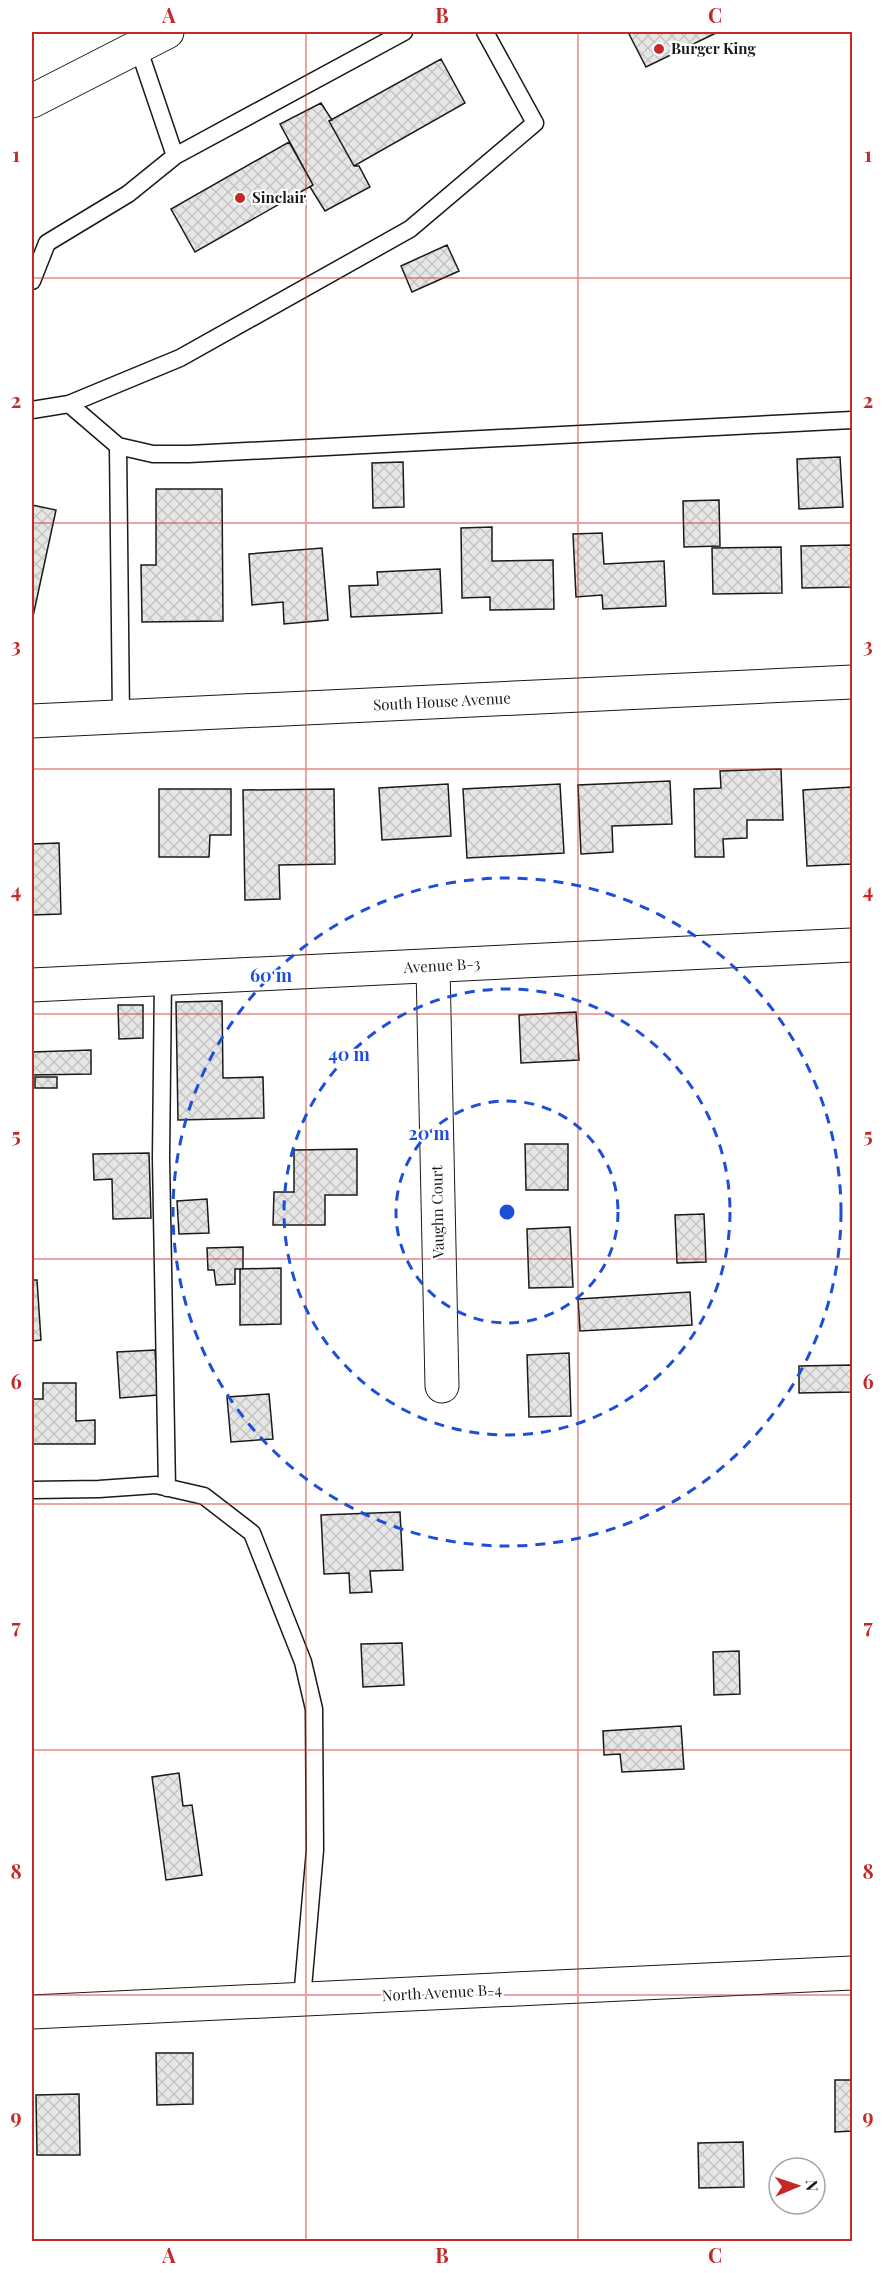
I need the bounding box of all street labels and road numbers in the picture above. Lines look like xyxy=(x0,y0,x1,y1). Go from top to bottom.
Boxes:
street label: South House Avenue xyxy=(373,687,511,715)
street label: Avenue B-3 xyxy=(402,953,481,977)
street label: Vaughn Court xyxy=(426,1164,448,1260)
street label: North Avenue B-4 xyxy=(381,1979,502,2005)

